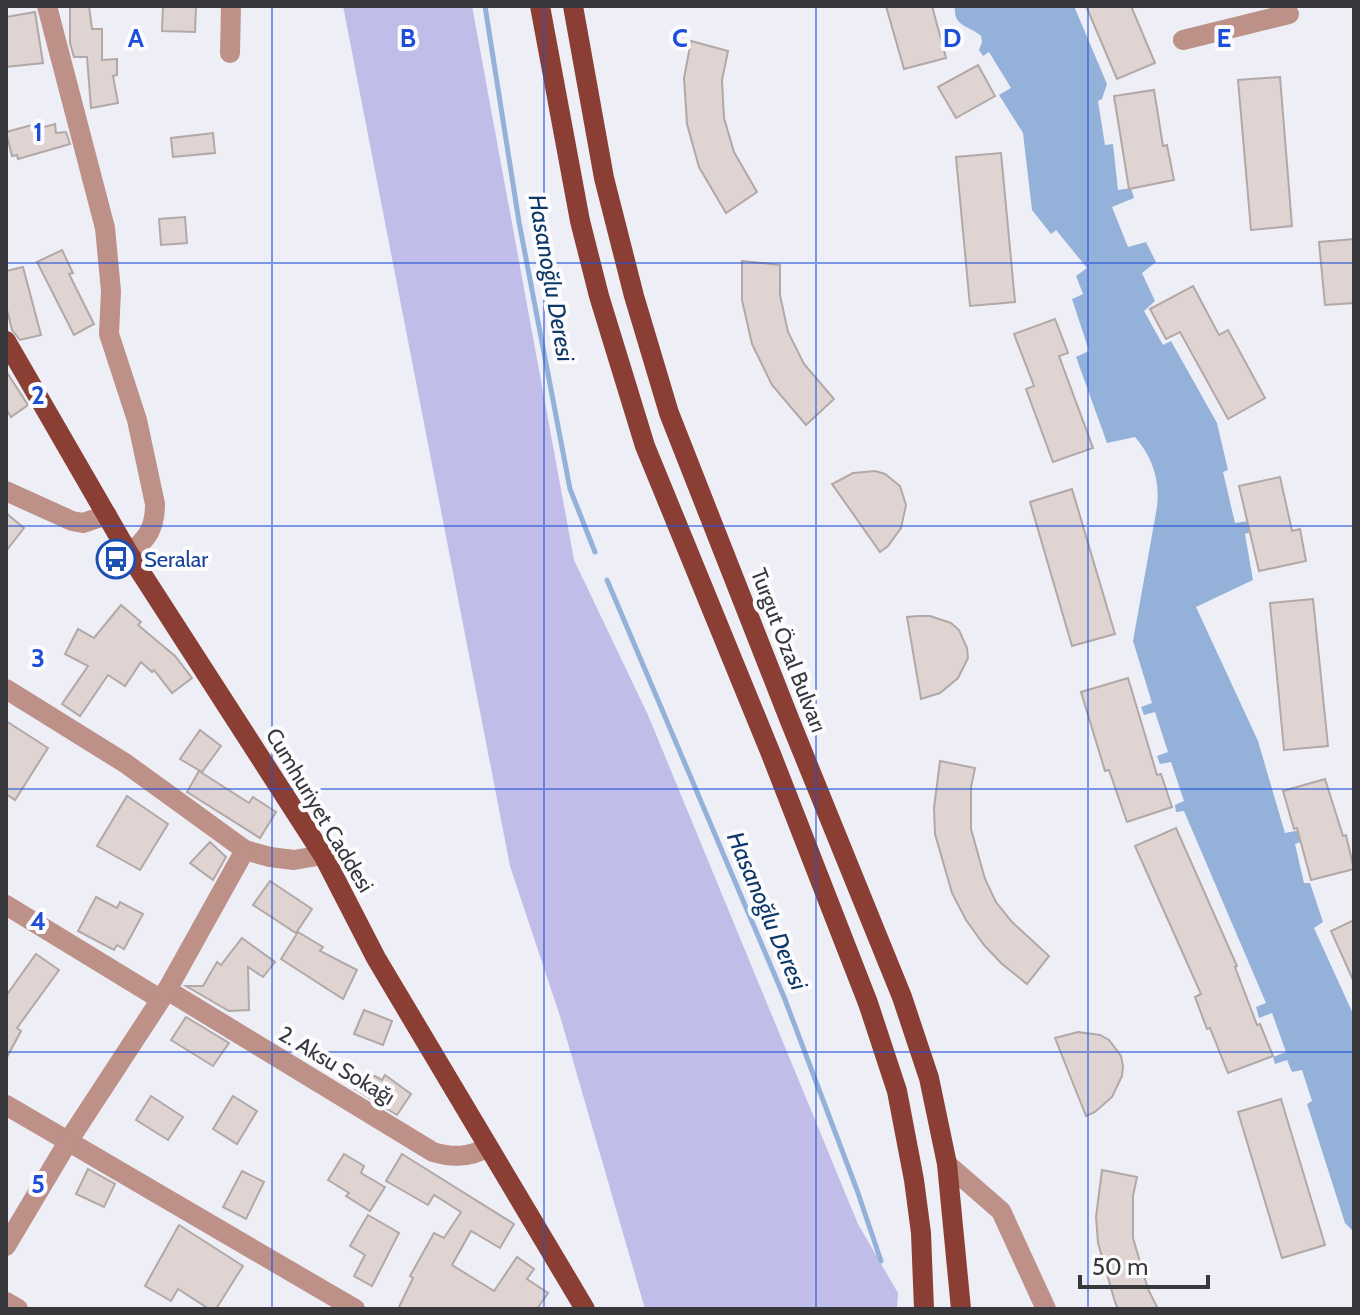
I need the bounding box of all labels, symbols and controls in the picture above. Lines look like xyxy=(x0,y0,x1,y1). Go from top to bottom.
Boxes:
text: A xyxy=(128,22,145,54)
text: B xyxy=(400,22,416,54)
text: C xyxy=(672,22,688,54)
text: D xyxy=(943,22,961,54)
text: E xyxy=(1217,22,1231,54)
text: 1 xyxy=(33,116,43,148)
water label: Hasanoğlu Deresi xyxy=(523,192,581,365)
text: 2 xyxy=(31,379,45,411)
bus stop icon: Seralar xyxy=(95,538,137,580)
place label: Seralar xyxy=(144,546,208,573)
street label: Turgut Özal Bulvarı xyxy=(745,564,832,736)
text: 3 xyxy=(31,642,45,674)
street label: Cumhuriyet Caddesi xyxy=(260,723,379,897)
water label: Hasanoğlu Deresi xyxy=(721,827,814,995)
text: 4 xyxy=(30,905,46,937)
street label: 2. Aksu Sokağı xyxy=(274,1020,400,1111)
text: 5 xyxy=(31,1168,45,1200)
scale bar xyxy=(1080,1239,1208,1289)
text: 50 m xyxy=(1092,1252,1148,1281)

